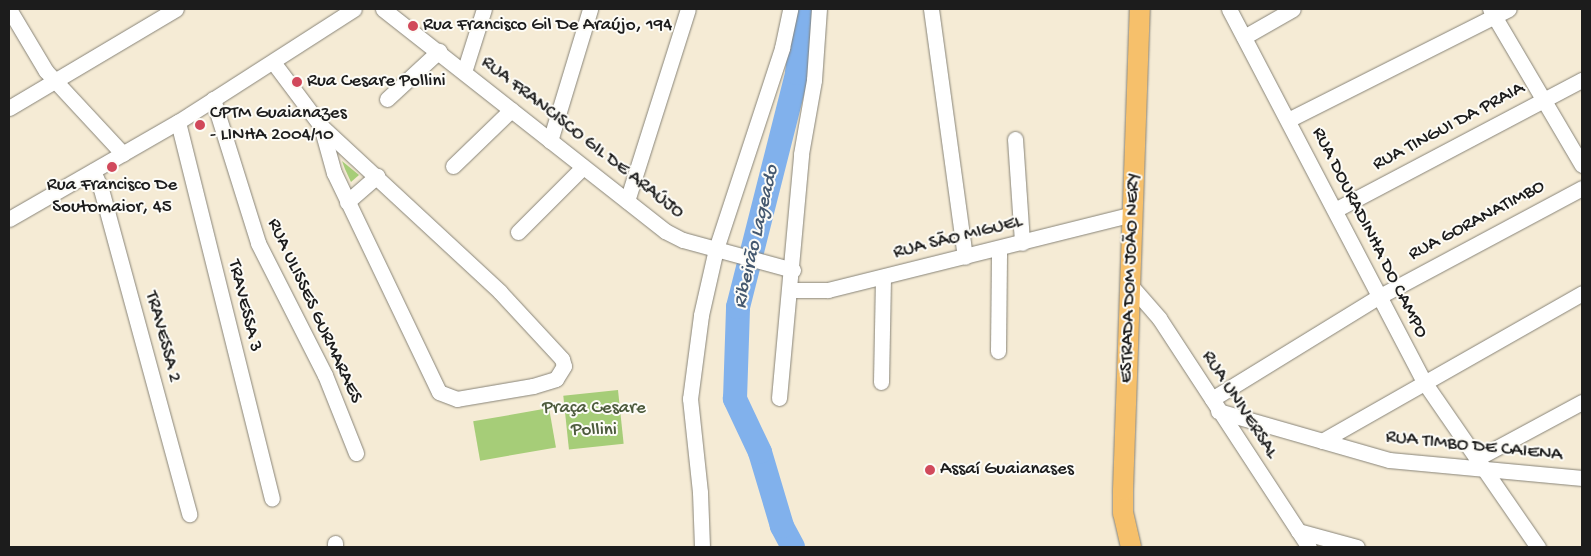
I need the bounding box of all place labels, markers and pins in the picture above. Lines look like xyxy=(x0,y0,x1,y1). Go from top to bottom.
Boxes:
place label: Rua Francisco Gil De Araújo, 194 xyxy=(423,15,672,37)
marker: Rua Francisco Gil De Araújo, 194 xyxy=(407,20,419,32)
place label: Rua Cesare Pollini xyxy=(307,71,446,93)
marker: Rua Cesare Pollini xyxy=(291,76,303,88)
place label: CPTM Guaianazes - LINHA 2004/10 xyxy=(210,103,347,147)
marker: CPTM Guaianazes - LINHA 2004/10 xyxy=(194,119,206,131)
marker: Rua Francisco De Soutomaior, 45 xyxy=(106,161,118,173)
place label: Rua Francisco De Soutomaior, 45 xyxy=(47,175,177,219)
place label: Assaí Guaianases xyxy=(940,459,1074,481)
marker: Assaí Guaianases xyxy=(924,464,936,476)

